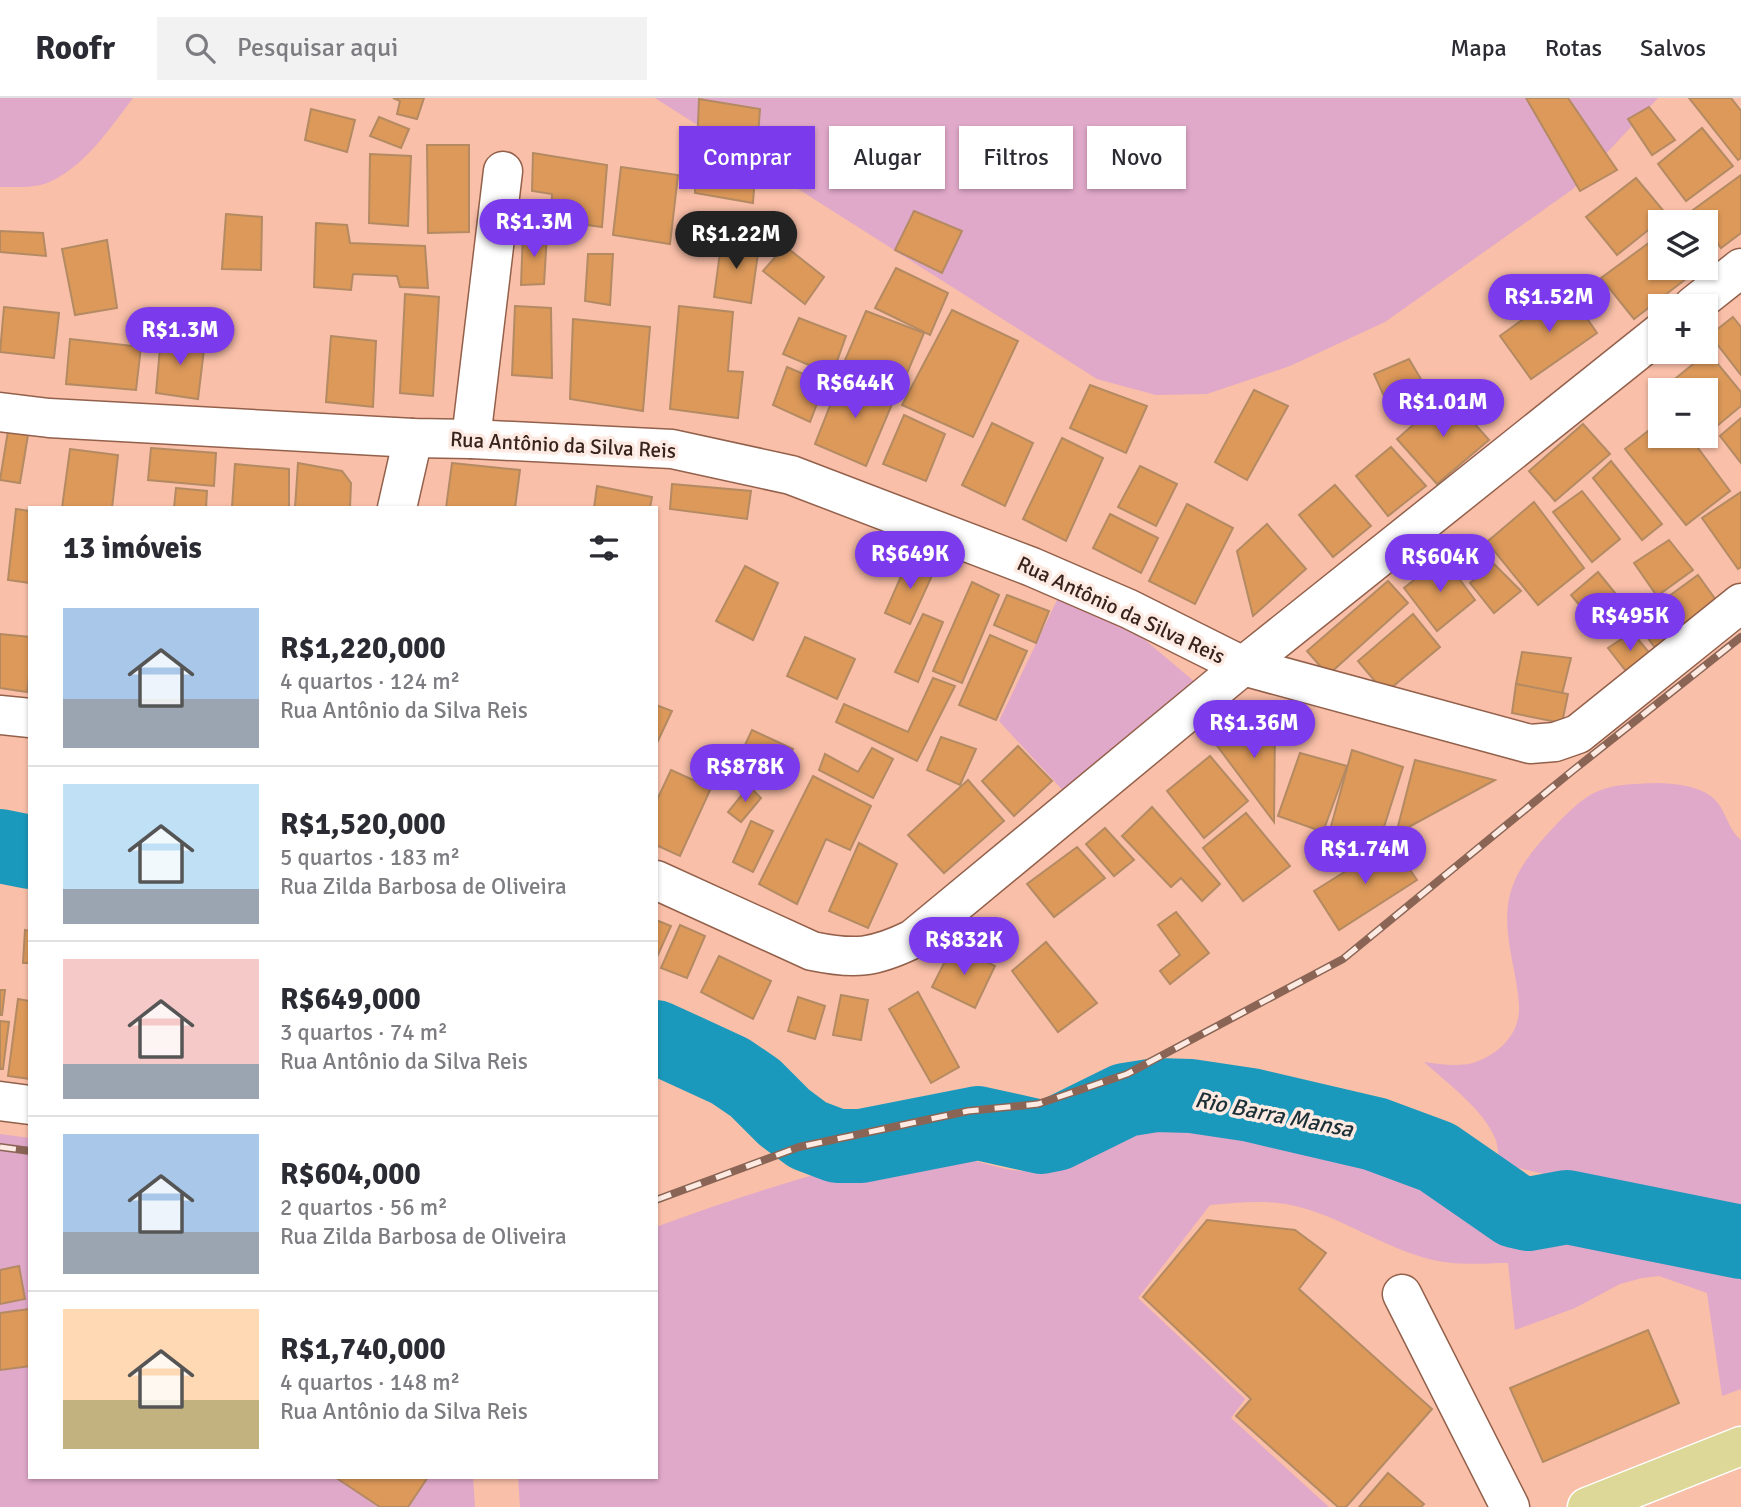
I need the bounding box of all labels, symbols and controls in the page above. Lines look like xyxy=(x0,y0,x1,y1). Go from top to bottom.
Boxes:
search box xyxy=(157,17,647,80)
text: Roofr xyxy=(35,28,115,69)
icon: search xyxy=(181,29,219,67)
text: Pesquisar aqui xyxy=(237,32,398,64)
text: Mapa xyxy=(1450,33,1507,63)
text: Rotas xyxy=(1545,33,1602,63)
text: Salvos xyxy=(1640,33,1706,63)
chip: Comprar xyxy=(679,126,815,189)
chip: Alugar xyxy=(829,126,945,189)
chip: Filtros xyxy=(959,126,1073,189)
chip: Novo xyxy=(1087,126,1186,189)
pin: R$1.3M xyxy=(477,200,591,259)
text: R$1.3M xyxy=(495,207,573,236)
map controls xyxy=(1648,210,1718,448)
button: layers xyxy=(1648,210,1718,280)
pin: R$1.22M xyxy=(671,212,801,271)
text: R$1.22M xyxy=(691,219,781,248)
pin: R$1.52M xyxy=(1484,274,1614,334)
text: R$1.52M xyxy=(1504,282,1594,311)
button: + xyxy=(1648,294,1718,364)
pin: R$1.3M xyxy=(123,308,237,367)
text: R$1.3M xyxy=(141,315,219,344)
pin: R$644K xyxy=(798,360,912,420)
text: R$644K xyxy=(816,368,894,397)
button: − xyxy=(1648,378,1718,448)
pin: R$1.01M xyxy=(1378,380,1508,439)
text: R$1.01M xyxy=(1398,387,1488,416)
street label: Rua Antônio da Silva Reis xyxy=(449,426,677,464)
icon: filters xyxy=(585,529,623,567)
text: 13 imóveis xyxy=(63,530,202,567)
pin: R$649K xyxy=(853,532,967,591)
pin: R$604K xyxy=(1383,534,1497,594)
text: R$649K xyxy=(871,539,949,568)
text: R$604K xyxy=(1401,542,1479,571)
street label: Rua Antônio da Silva Reis xyxy=(1013,550,1229,670)
pin: R$495K xyxy=(1573,594,1687,653)
text: R$495K xyxy=(1591,601,1669,630)
text: R$1,220,000 xyxy=(280,630,446,667)
icon: home xyxy=(119,636,203,720)
text: 4 quartos · 124 m² xyxy=(280,667,460,696)
text: Rua Antônio da Silva Reis xyxy=(280,696,528,725)
pin: R$1.36M xyxy=(1189,700,1319,760)
text: R$1.36M xyxy=(1209,708,1299,737)
pin: R$878K xyxy=(688,744,802,804)
text: R$878K xyxy=(706,752,784,781)
text: R$1,520,000 xyxy=(280,806,446,843)
icon: home xyxy=(119,812,203,896)
pin: R$1.74M xyxy=(1300,826,1430,886)
text: R$1.74M xyxy=(1320,834,1410,863)
text: 5 quartos · 183 m² xyxy=(280,843,460,872)
text: Rua Zilda Barbosa de Oliveira xyxy=(280,872,567,901)
pin: R$832K xyxy=(907,918,1021,977)
text: R$832K xyxy=(925,925,1003,954)
text: R$649,000 xyxy=(280,981,421,1018)
icon: home xyxy=(119,987,203,1071)
text: 3 quartos · 74 m² xyxy=(280,1018,448,1047)
text: Rua Antônio da Silva Reis xyxy=(280,1047,528,1076)
water label: Rio Barra Mansa xyxy=(1192,1085,1357,1144)
text: R$604,000 xyxy=(280,1156,421,1193)
icon: home xyxy=(119,1162,203,1246)
text: 2 quartos · 56 m² xyxy=(280,1193,448,1222)
text: Rua Zilda Barbosa de Oliveira xyxy=(280,1222,567,1251)
text: R$1,740,000 xyxy=(280,1331,446,1368)
icon: home xyxy=(119,1337,203,1421)
text: 4 quartos · 148 m² xyxy=(280,1368,460,1397)
text: Rua Antônio da Silva Reis xyxy=(280,1397,528,1426)

